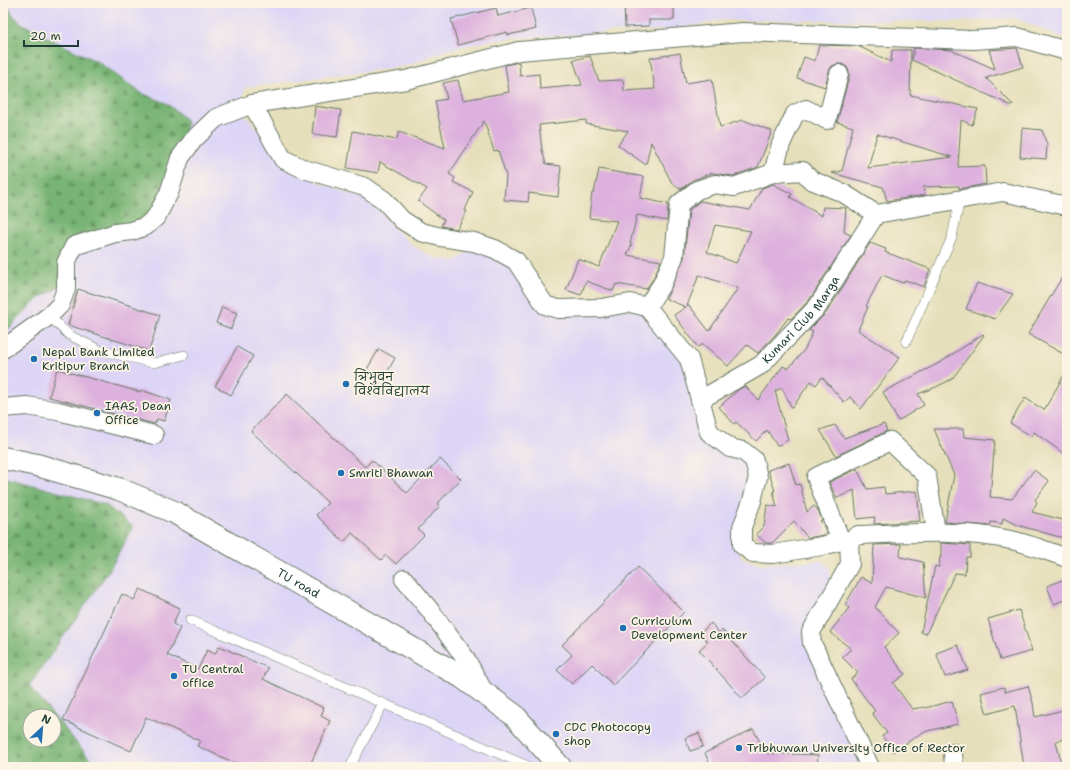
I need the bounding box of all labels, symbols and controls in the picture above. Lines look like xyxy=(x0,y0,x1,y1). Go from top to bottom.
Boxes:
scale bar xyxy=(24,22,78,48)
text: 20 m xyxy=(30,28,61,44)
street label: Kumari Club Marga xyxy=(759,272,844,367)
place label: Nepal Bank Limited Kritipur Branch xyxy=(42,344,155,374)
marker: Nepal Bank Limited Kritipur Branch xyxy=(29,354,39,364)
place label: त्रिभुवन विश्वविद्यालय xyxy=(353,368,431,399)
marker: त्रिभुवन विश्वविद्यालय xyxy=(341,379,351,389)
place label: IAAS, Dean Office xyxy=(105,398,171,428)
marker: IAAS, Dean Office xyxy=(92,408,102,418)
place label: Smriti Bhawan xyxy=(349,465,433,481)
marker: Smriti Bhawan xyxy=(336,468,346,478)
street label: TU road xyxy=(274,565,323,602)
place label: Curriculum Development Center xyxy=(631,613,748,643)
marker: Curriculum Development Center xyxy=(618,623,628,633)
place label: TU Central office xyxy=(182,661,244,691)
marker: TU Central office xyxy=(169,671,179,681)
north arrow xyxy=(22,708,62,748)
text: N xyxy=(39,711,54,728)
place label: CDC Photocopy shop xyxy=(564,719,651,749)
marker: CDC Photocopy shop xyxy=(551,729,561,739)
place label: Tribhuwan University Office of Rector xyxy=(747,740,966,756)
marker: Tribhuwan University Office of Rector xyxy=(734,743,744,753)

